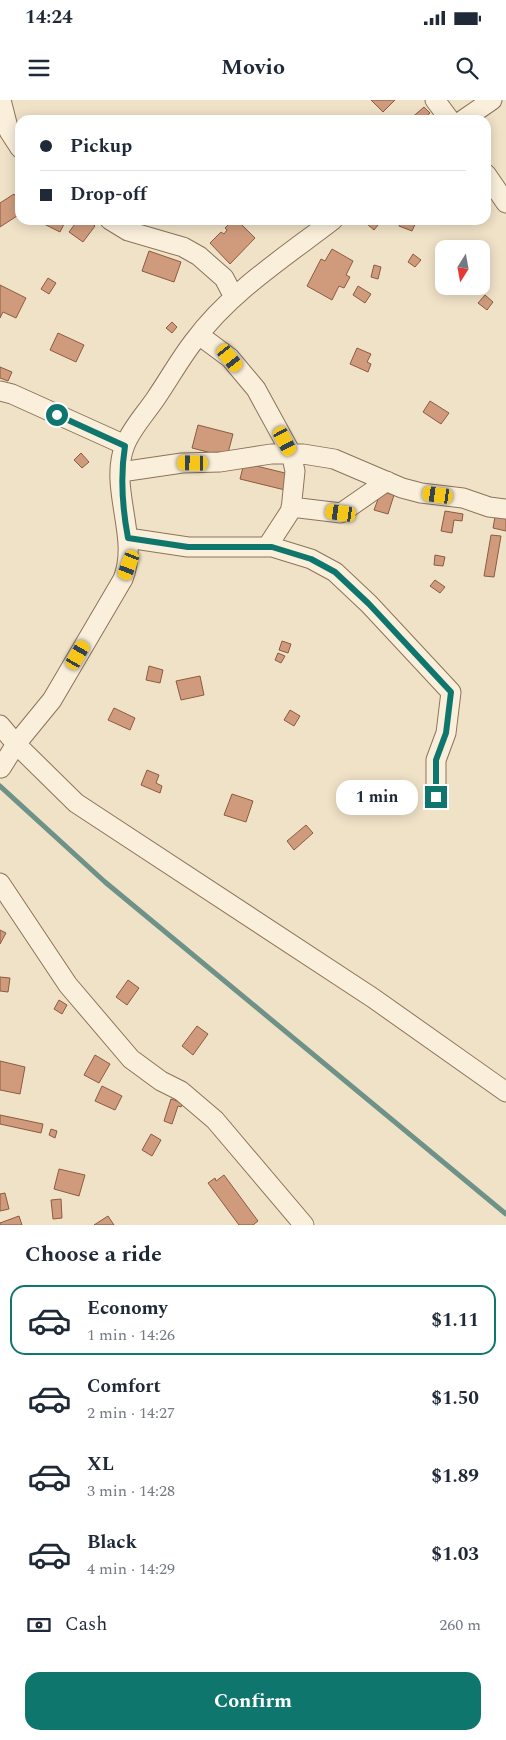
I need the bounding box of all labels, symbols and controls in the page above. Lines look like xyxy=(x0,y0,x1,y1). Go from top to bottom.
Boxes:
text: 14:24 xyxy=(25,3,73,32)
text: Movio xyxy=(221,51,285,84)
icon: menu xyxy=(25,54,53,82)
icon: search xyxy=(453,54,481,82)
text: Pickup xyxy=(70,132,132,161)
text: Drop-off xyxy=(70,180,147,209)
north arrow xyxy=(435,240,490,295)
map controls xyxy=(435,240,490,295)
car xyxy=(214,342,245,374)
route start xyxy=(46,404,68,426)
car xyxy=(271,424,298,458)
car xyxy=(177,455,208,471)
car xyxy=(422,485,453,505)
car xyxy=(325,503,356,523)
car xyxy=(116,548,141,582)
car xyxy=(64,638,91,672)
callout: 1 min xyxy=(336,780,418,814)
text: 1 min xyxy=(356,785,398,809)
route end xyxy=(425,786,447,808)
text: Choose a ride xyxy=(25,1238,162,1271)
text: Economy xyxy=(87,1294,168,1323)
icon: car xyxy=(27,1298,72,1343)
text: $1.11 xyxy=(431,1306,479,1335)
text: 1 min · 14:26 xyxy=(87,1323,175,1347)
text: Comfort xyxy=(87,1372,161,1401)
icon: car xyxy=(27,1376,72,1421)
text: $1.50 xyxy=(431,1384,479,1413)
text: 2 min · 14:27 xyxy=(87,1401,175,1425)
text: XL xyxy=(87,1450,114,1479)
icon: car xyxy=(27,1454,72,1499)
text: $1.89 xyxy=(431,1462,479,1491)
text: 3 min · 14:28 xyxy=(87,1479,175,1503)
text: Black xyxy=(87,1528,137,1557)
icon: car xyxy=(27,1532,72,1577)
text: $1.03 xyxy=(431,1540,479,1569)
text: 4 min · 14:29 xyxy=(87,1557,175,1581)
text: Cash xyxy=(65,1610,107,1639)
icon: cash xyxy=(25,1611,53,1639)
text: 260 m xyxy=(439,1613,481,1637)
button: Confirm xyxy=(25,1672,481,1730)

